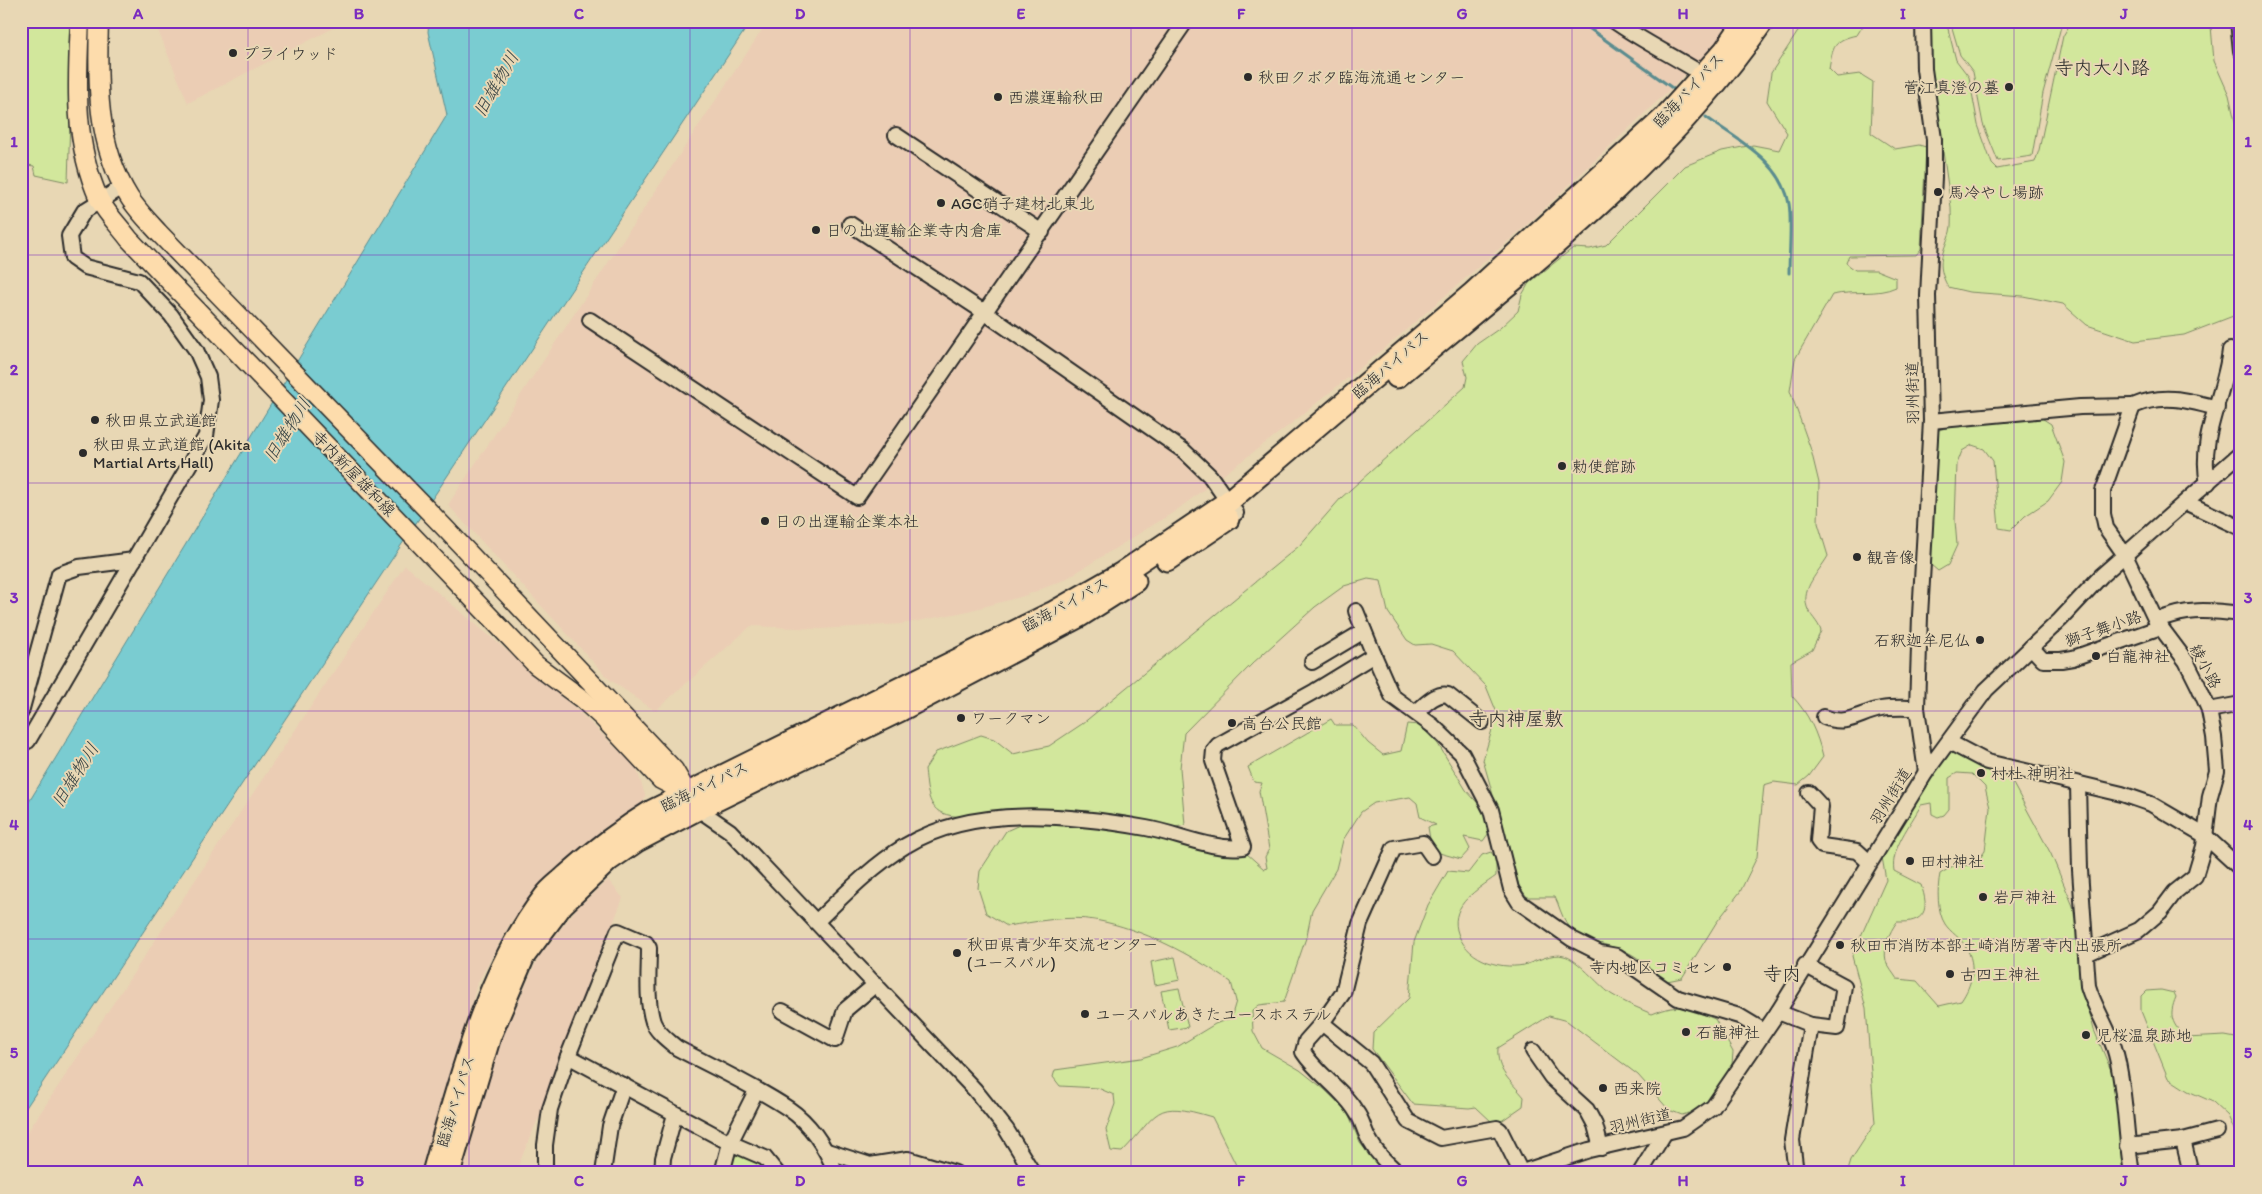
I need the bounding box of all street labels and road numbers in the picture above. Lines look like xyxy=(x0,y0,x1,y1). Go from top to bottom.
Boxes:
street label: 臨海バイパス xyxy=(1649,49,1728,132)
street label: 臨海バイパス xyxy=(1348,326,1433,403)
street label: 羽州街道 xyxy=(1902,361,1923,425)
street label: 寺内新屋雄和線 xyxy=(308,426,399,520)
street label: 臨海バイパス xyxy=(1019,573,1112,636)
street label: 獅子舞小路 xyxy=(2062,606,2144,650)
street label: 綾小路 xyxy=(2186,641,2225,692)
street label: 臨海バイパス xyxy=(657,757,751,816)
street label: 羽州街道 xyxy=(1865,764,1915,828)
street label: 臨海バイパス xyxy=(432,1053,479,1150)
street label: 羽州街道 xyxy=(1607,1104,1673,1137)

